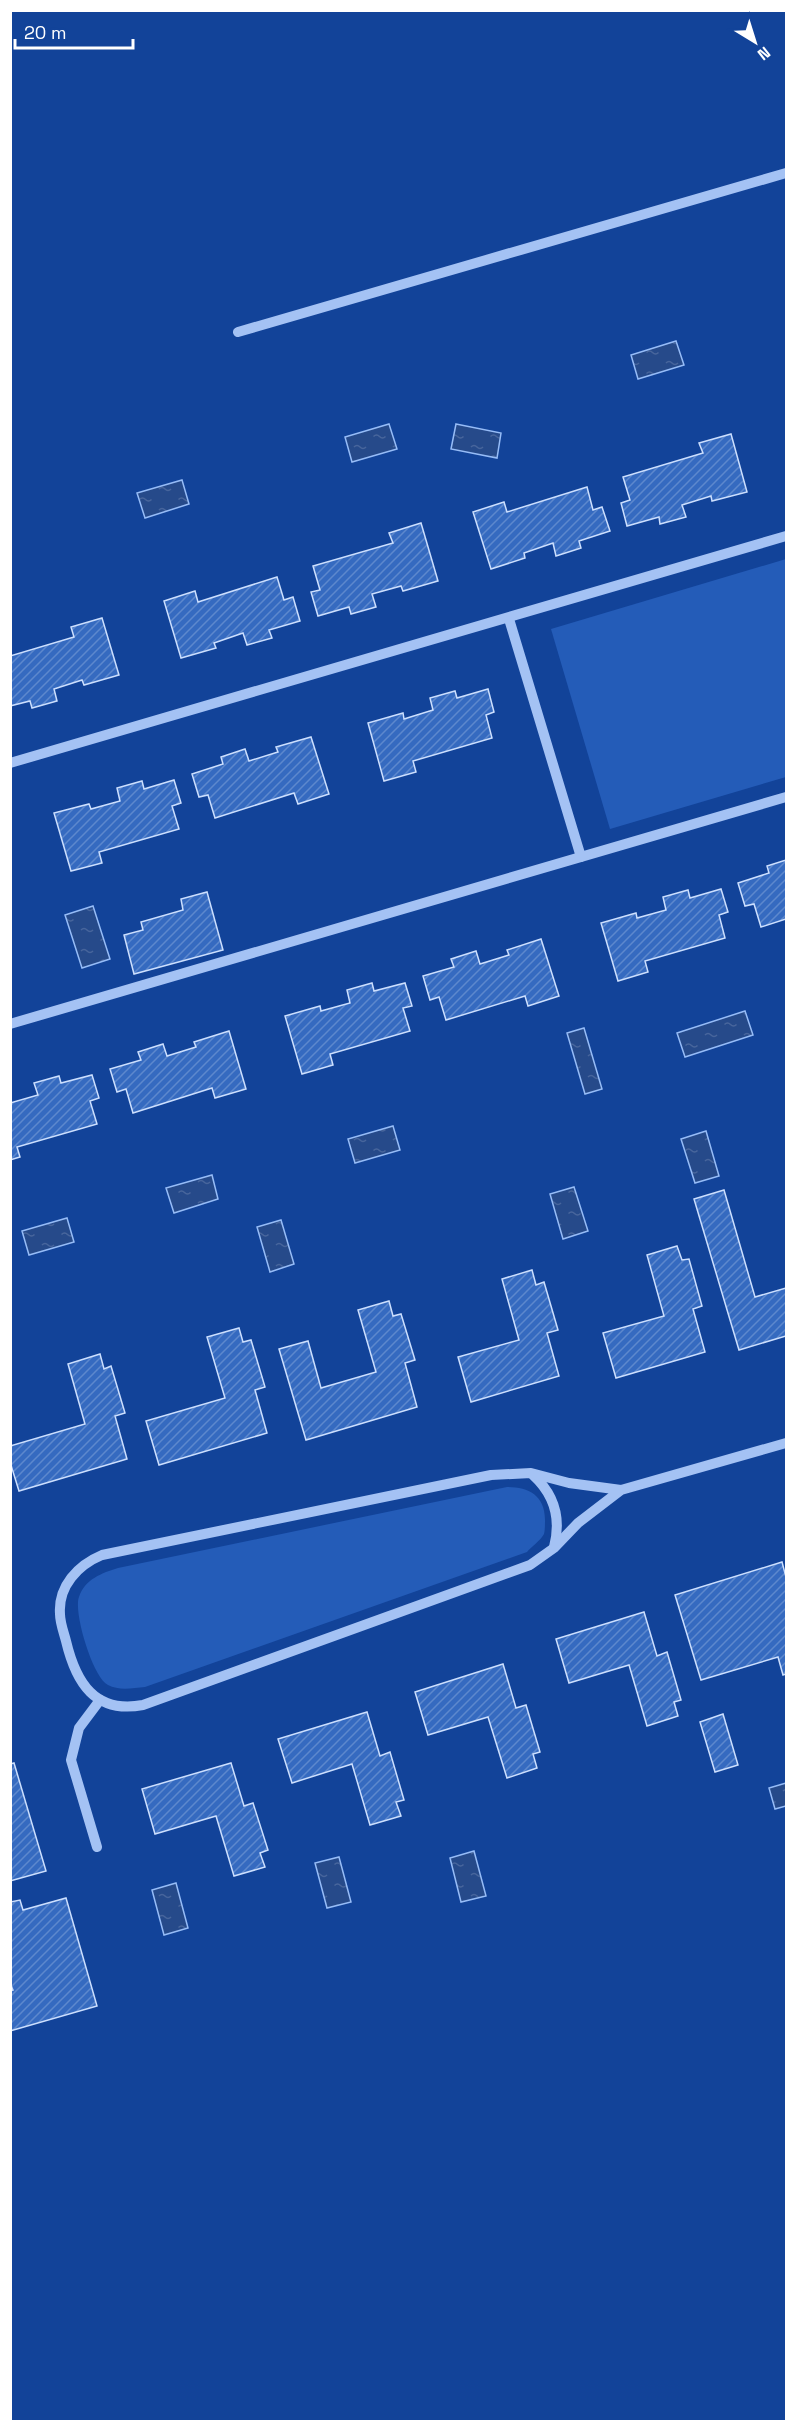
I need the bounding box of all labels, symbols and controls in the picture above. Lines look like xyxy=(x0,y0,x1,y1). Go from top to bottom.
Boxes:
scale bar xyxy=(15,12,134,50)
north arrow xyxy=(725,12,785,72)
text: 20 m xyxy=(24,21,67,44)
text: N xyxy=(753,42,775,65)

